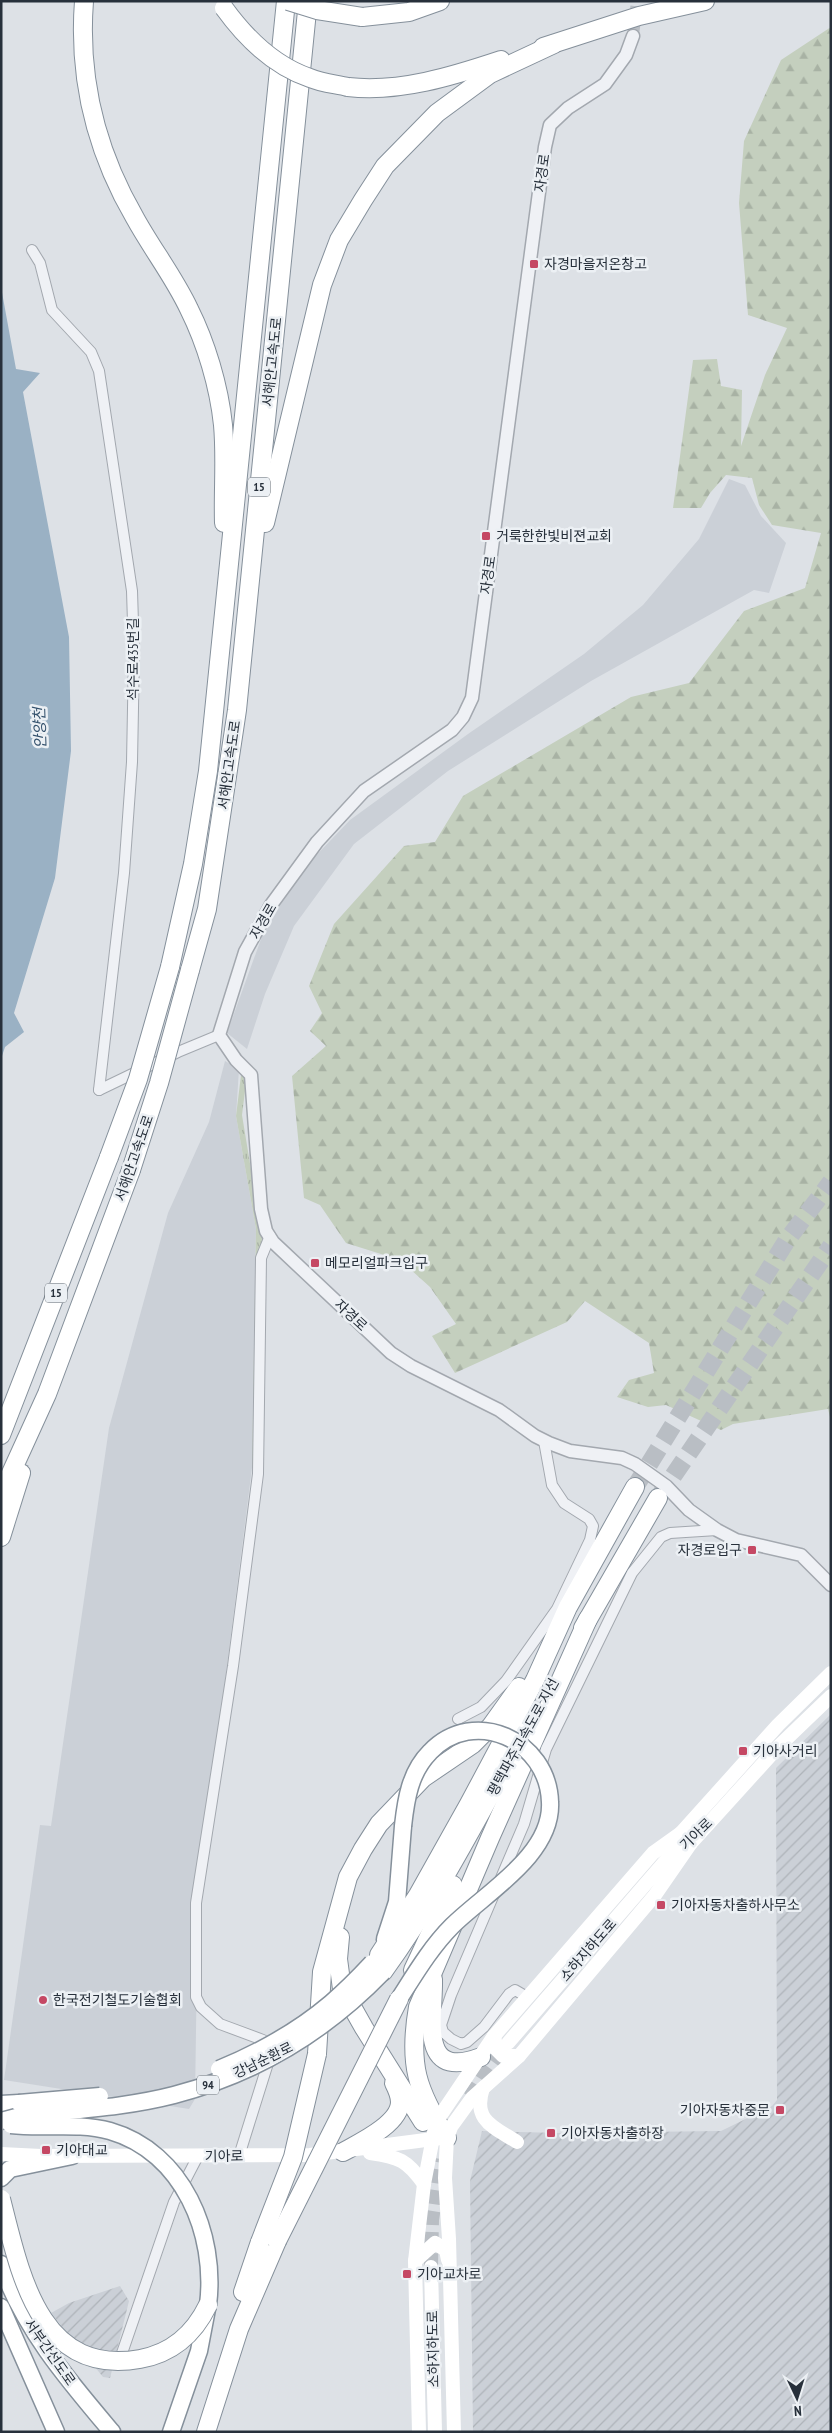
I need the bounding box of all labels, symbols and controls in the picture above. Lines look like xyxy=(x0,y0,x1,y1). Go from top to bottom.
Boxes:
street label: 자경로 xyxy=(530,152,554,193)
place label: 자경마을저온창고 xyxy=(544,255,647,273)
marker: 자경마을저온창고 xyxy=(528,258,540,270)
street label: 서해안고속도로 xyxy=(258,316,286,408)
road number: 15 xyxy=(248,478,270,497)
place label: 거룩한한빛비젼교회 xyxy=(496,527,612,545)
marker: 거룩한한빛비젼교회 xyxy=(480,530,492,542)
street label: 자경로 xyxy=(476,554,500,595)
street label: 석수로435번길 xyxy=(124,617,142,701)
water label: 안양천 xyxy=(29,705,50,749)
street label: 서해안고속도로 xyxy=(214,719,244,811)
street label: 자경로 xyxy=(246,900,281,942)
street label: 서해안고속도로 xyxy=(111,1112,157,1204)
place label: 메모리얼파크입구 xyxy=(325,1254,428,1272)
marker: 메모리얼파크입구 xyxy=(309,1257,321,1269)
road number: 15 xyxy=(45,1284,67,1302)
street label: 자경로 xyxy=(331,1295,371,1335)
place label: 자경로입구 xyxy=(678,1541,742,1559)
marker: 자경로입구 xyxy=(746,1544,758,1556)
street label: 평택파주고속도로 지선 xyxy=(483,1675,563,1799)
place label: 기아사거리 xyxy=(753,1742,817,1760)
marker: 기아사거리 xyxy=(737,1745,749,1757)
street label: 기아로 xyxy=(676,1814,716,1854)
place label: 기아자동차출하사무소 xyxy=(671,1896,800,1914)
marker: 기아자동차출하사무소 xyxy=(655,1899,667,1911)
street label: 소하지하도로 xyxy=(556,1915,620,1985)
place label: 한국전기철도기술협회 xyxy=(53,1991,182,2009)
marker: 한국전기철도기술협회 xyxy=(37,1994,49,2006)
street label: 강남순환로 xyxy=(230,2038,296,2082)
road number: 94 xyxy=(197,2076,219,2094)
place label: 기아자동차중문 xyxy=(680,2101,770,2119)
marker: 기아자동차중문 xyxy=(774,2104,786,2116)
place label: 기아자동차출하장 xyxy=(561,2124,664,2142)
marker: 기아자동차출하장 xyxy=(545,2127,557,2139)
place label: 기아대교 xyxy=(56,2141,108,2159)
marker: 기아대교 xyxy=(40,2144,52,2156)
street label: 기아로 xyxy=(205,2147,244,2165)
place label: 기아교차로 xyxy=(417,2265,482,2283)
marker: 기아교차로 xyxy=(401,2268,413,2280)
street label: 소하지하도로 xyxy=(423,2310,443,2388)
street label: 서부간선도로 xyxy=(20,2315,80,2389)
north arrow xyxy=(772,2373,822,2423)
text: N xyxy=(794,2402,802,2420)

